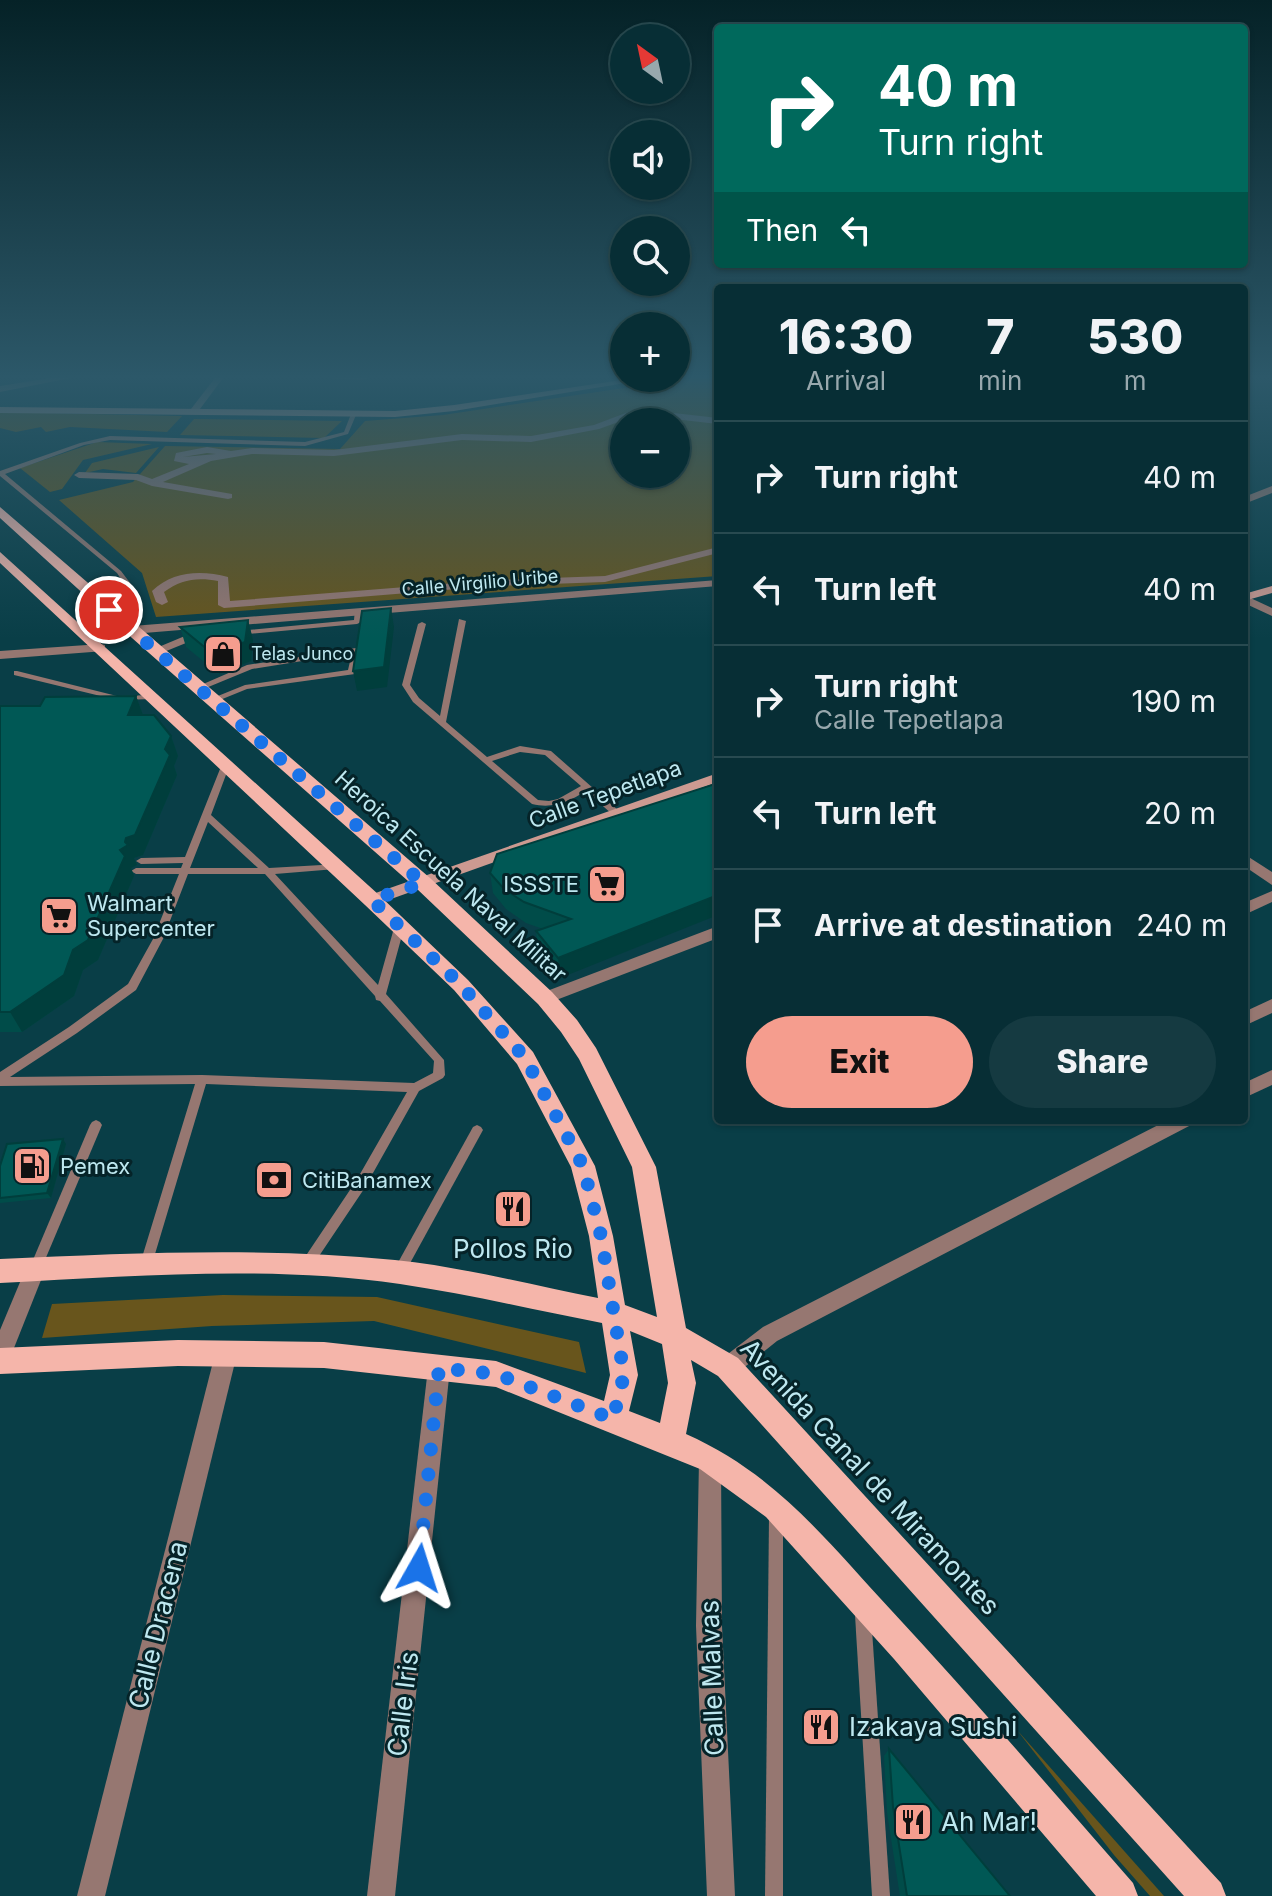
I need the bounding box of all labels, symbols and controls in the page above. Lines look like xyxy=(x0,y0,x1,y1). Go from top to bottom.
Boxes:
north arrow xyxy=(610,24,690,104)
map controls xyxy=(610,24,690,488)
text: 40 m xyxy=(878,52,1018,120)
icon: right xyxy=(746,56,850,160)
button: sound xyxy=(610,120,690,200)
text: Turn right xyxy=(878,120,1043,164)
icon: left xyxy=(834,208,878,252)
text: Then xyxy=(746,212,818,248)
button: search xyxy=(610,216,690,296)
text: 16:30 xyxy=(779,307,913,366)
text: 7 xyxy=(986,307,1014,366)
text: 530 xyxy=(1087,307,1183,366)
button: + xyxy=(610,312,690,392)
text: Arrival xyxy=(806,365,886,396)
text: min xyxy=(978,365,1022,396)
text: m xyxy=(1124,365,1147,396)
button: − xyxy=(610,408,690,488)
icon: right xyxy=(746,455,790,499)
text: Turn right xyxy=(814,459,958,495)
text: 40 m xyxy=(1143,459,1216,495)
street label: Calle Virgilio Uribe xyxy=(401,565,559,600)
icon: left xyxy=(746,567,790,611)
text: Turn left xyxy=(814,571,936,607)
text: 40 m xyxy=(1143,571,1216,607)
pin xyxy=(75,576,143,644)
icon: arrive xyxy=(87,588,131,632)
shop icon: Telas Junco xyxy=(202,633,244,675)
place label: Telas Junco xyxy=(251,643,353,664)
text: Turn right xyxy=(814,668,958,704)
icon: right xyxy=(746,679,790,723)
text: 190 m xyxy=(1132,683,1216,719)
text: Calle Tepetlapa xyxy=(814,704,1004,735)
street label: Calle Tepetlapa xyxy=(525,754,685,834)
street label: Heroica Escuela Naval Militar xyxy=(330,765,572,987)
icon: left xyxy=(746,791,790,835)
text: Turn left xyxy=(814,795,936,831)
text: 20 m xyxy=(1144,795,1216,831)
supermarket icon: ISSSTE xyxy=(586,863,628,905)
place label: ISSSTE xyxy=(503,871,579,897)
place label: Walmart Supercenter xyxy=(87,890,215,941)
supermarket icon: Walmart Supercenter xyxy=(38,895,80,937)
icon: arrive xyxy=(746,903,790,947)
text: Arrive at destination xyxy=(814,907,1112,943)
text: 240 m xyxy=(1136,907,1227,943)
button: Exit xyxy=(746,1016,973,1108)
button: Share xyxy=(989,1016,1216,1108)
fuel station icon: Pemex xyxy=(11,1145,53,1187)
place label: Pemex xyxy=(60,1153,130,1179)
bank icon: CitiBanamex xyxy=(253,1159,295,1201)
place label: CitiBanamex xyxy=(302,1167,432,1193)
restaurant icon: Pollos Rio xyxy=(492,1188,534,1230)
place label: Pollos Rio xyxy=(453,1233,573,1264)
street label: Avenida Canal de Miramontes xyxy=(734,1332,1006,1621)
position arrow xyxy=(377,1526,461,1610)
street label: Calle Dracena xyxy=(122,1538,193,1712)
street label: Calle Malvas xyxy=(693,1600,730,1757)
street label: Calle Iris xyxy=(381,1650,424,1758)
restaurant icon: Izakaya Sushi xyxy=(800,1706,842,1748)
place label: Izakaya Sushi xyxy=(849,1711,1017,1742)
restaurant icon: Ah Mar! xyxy=(892,1801,934,1843)
place label: Ah Mar! xyxy=(941,1806,1037,1837)

